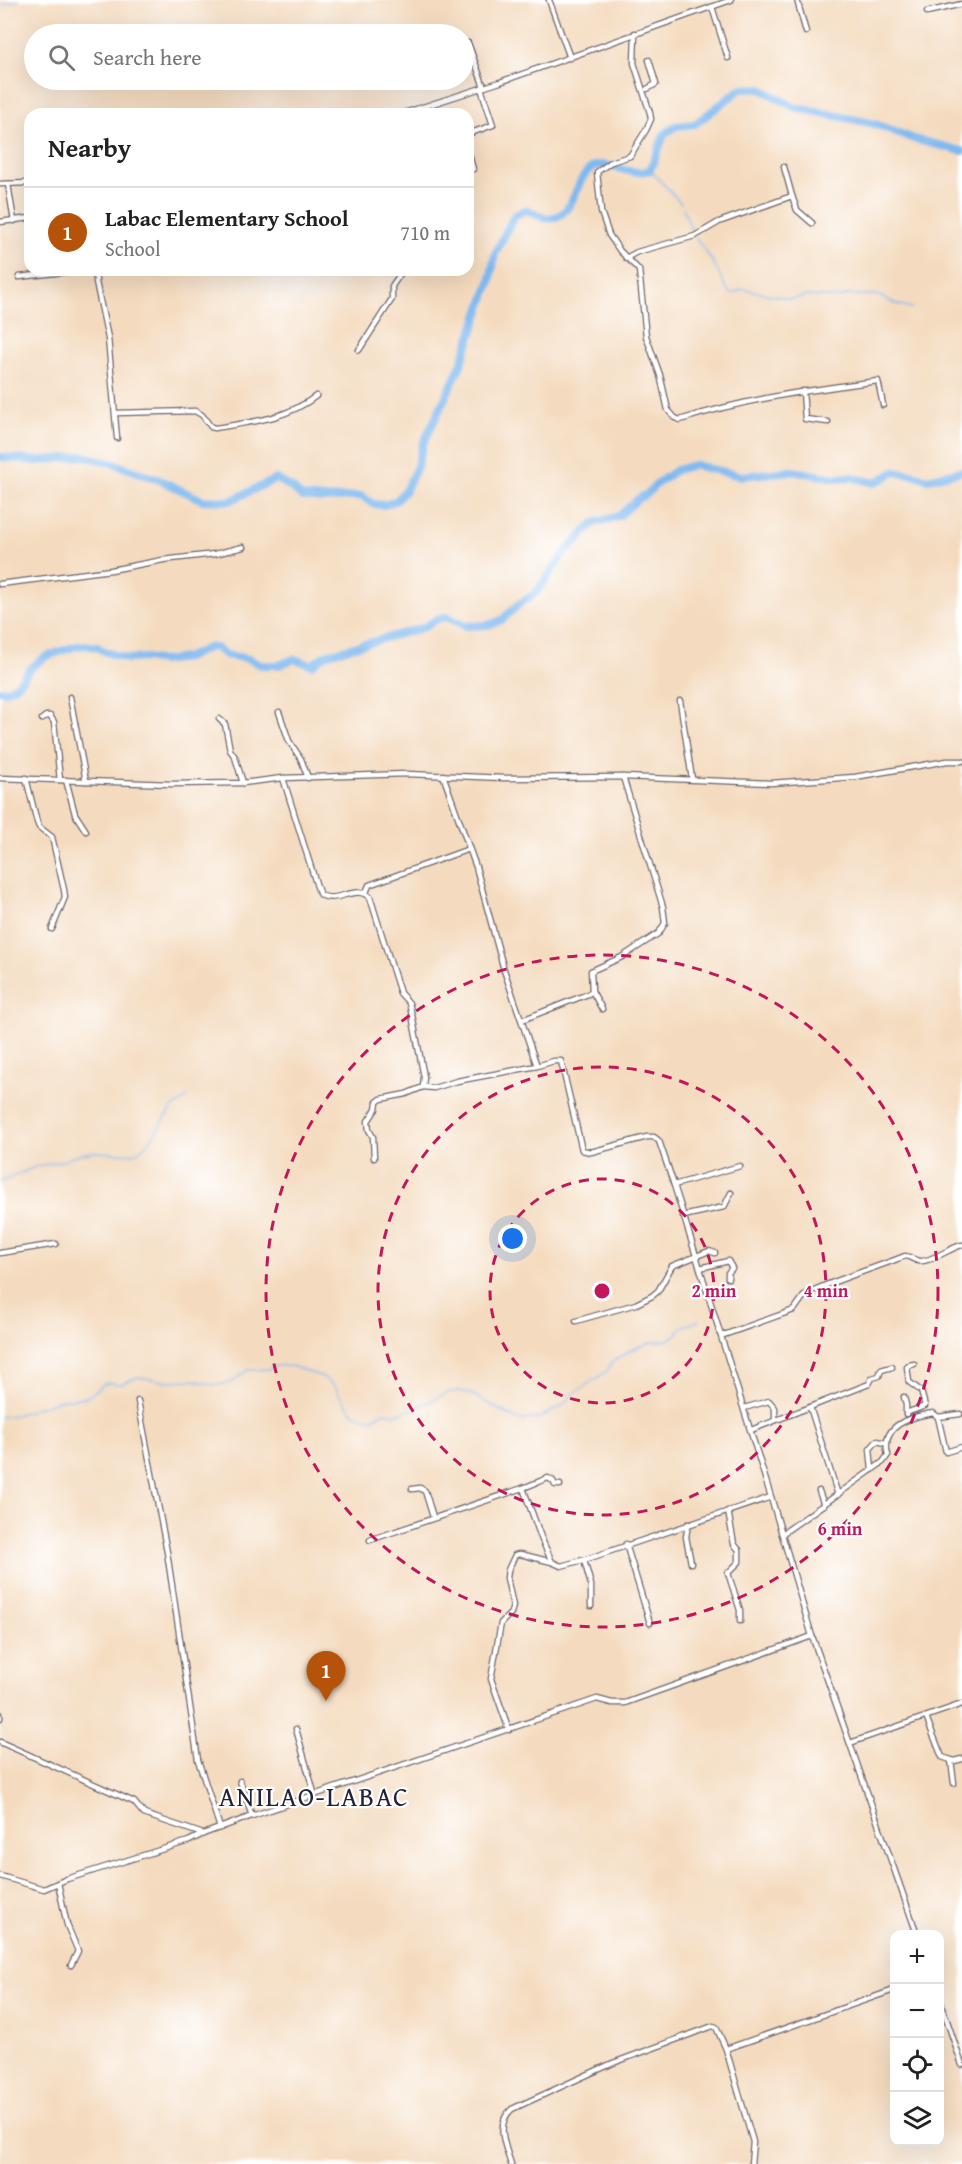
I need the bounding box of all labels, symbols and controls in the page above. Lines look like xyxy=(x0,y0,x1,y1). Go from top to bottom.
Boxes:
search box xyxy=(24,24,474,90)
icon: search xyxy=(45,41,78,74)
text: Search here xyxy=(93,41,202,73)
text: Nearby xyxy=(48,128,131,167)
text: Labac Elementary School xyxy=(105,202,349,234)
text: 1 xyxy=(62,218,73,247)
text: 710 m xyxy=(400,218,450,247)
text: School xyxy=(105,234,161,263)
your location xyxy=(498,1224,527,1253)
text: 2 min xyxy=(692,1277,737,1304)
text: 4 min xyxy=(804,1277,849,1304)
centre of rings xyxy=(592,1281,612,1301)
text: 6 min xyxy=(818,1515,863,1542)
pin: 1 xyxy=(306,1652,346,1701)
district label: ANILAO-LABAC xyxy=(219,1776,409,1816)
map controls xyxy=(890,1930,944,2146)
button: + xyxy=(890,1930,944,1984)
button: − xyxy=(890,1984,944,2038)
button: locate xyxy=(890,2038,944,2092)
button: layers xyxy=(890,2092,944,2146)

